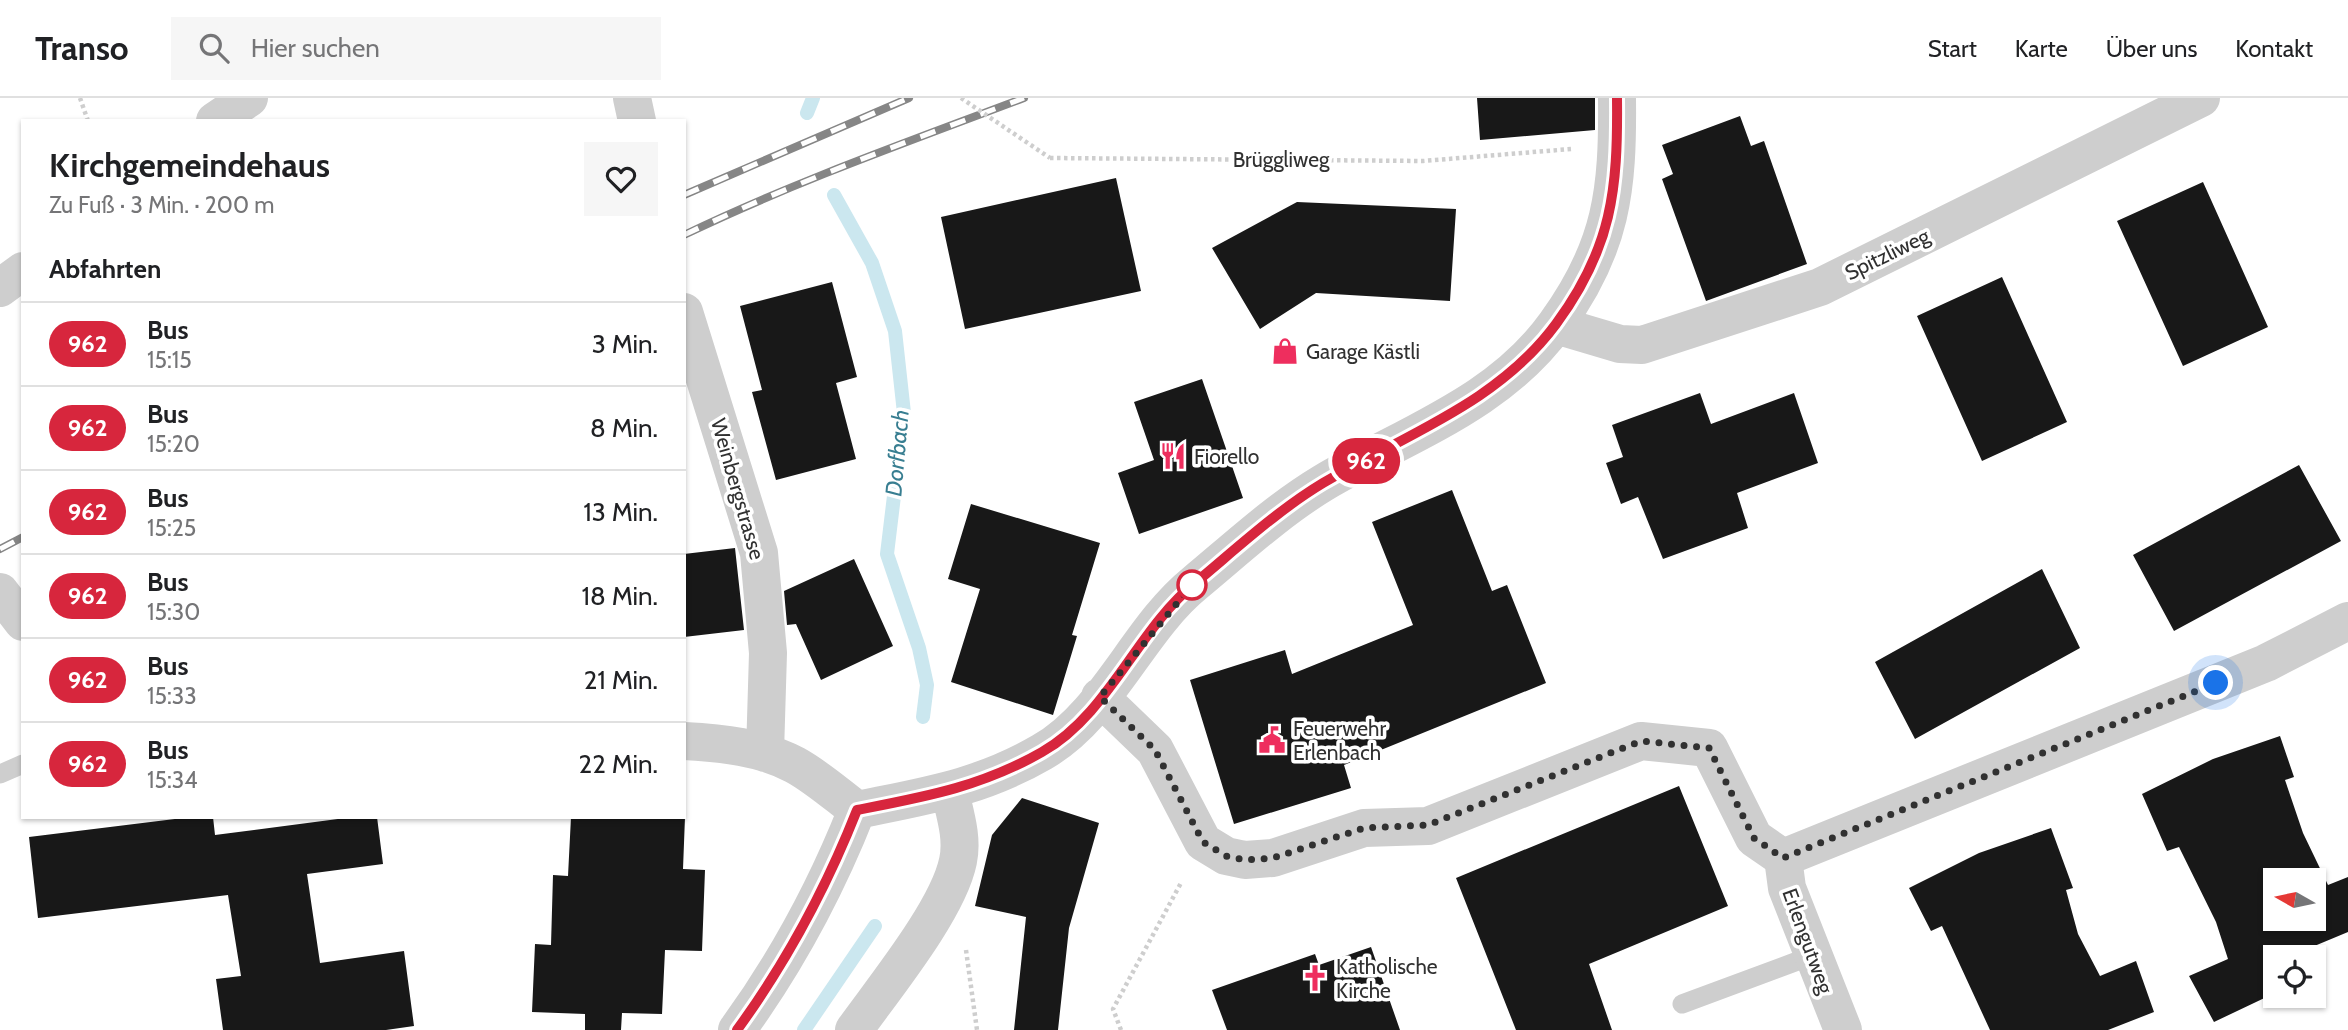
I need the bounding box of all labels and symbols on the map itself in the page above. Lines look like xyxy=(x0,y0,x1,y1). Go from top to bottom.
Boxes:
street label: Brüggliweg xyxy=(1233,147,1330,172)
street label: Spitzliweg xyxy=(1841,223,1934,285)
shop icon: Garage Kästli xyxy=(1270,336,1300,366)
place label: Garage Kästli xyxy=(1306,339,1420,364)
water label: Dorfbach xyxy=(879,409,915,497)
street label: Weinbergstrasse xyxy=(706,415,770,563)
line badge: 962 xyxy=(1326,438,1406,484)
restaurant icon: Fiorello xyxy=(1158,441,1188,471)
place label: Fiorello xyxy=(1194,444,1259,469)
unlabelled marker xyxy=(1177,570,1207,600)
your location xyxy=(2198,665,2233,700)
place label: Feuerwehr Erlenbach xyxy=(1293,716,1386,765)
public building icon: Feuerwehr Erlenbach xyxy=(1257,725,1287,755)
north arrow xyxy=(2263,868,2326,931)
street label: Erlengutweg xyxy=(1777,885,1839,998)
place label: Katholische Kirche xyxy=(1336,954,1438,1003)
church icon: Katholische Kirche xyxy=(1300,963,1330,993)

